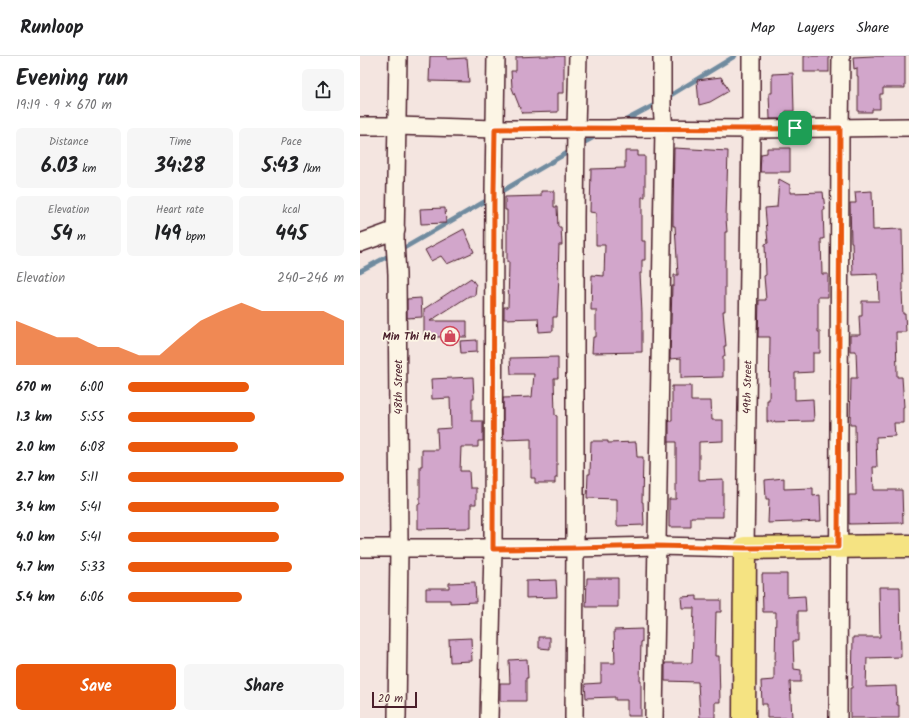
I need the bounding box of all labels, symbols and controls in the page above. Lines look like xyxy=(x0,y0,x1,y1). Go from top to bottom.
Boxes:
text: Runloop xyxy=(20,13,84,43)
text: Map xyxy=(751,17,775,39)
text: Layers xyxy=(797,17,835,39)
text: Share xyxy=(857,17,889,39)
text: Evening run xyxy=(16,62,128,97)
button: share xyxy=(302,69,344,111)
text: 19:19 · 9 × 670 m xyxy=(16,95,112,116)
pin xyxy=(778,111,812,145)
icon: arrive xyxy=(784,117,806,139)
text: Distance xyxy=(49,133,88,151)
text: Time xyxy=(169,133,191,151)
text: Pace xyxy=(281,133,302,151)
text: 6.03 xyxy=(41,151,78,183)
text: 34:28 xyxy=(155,151,205,183)
text: 5:43 xyxy=(262,151,299,183)
text: km xyxy=(78,160,96,178)
text: /km xyxy=(299,160,321,178)
text: Elevation xyxy=(48,201,89,219)
text: Heart rate xyxy=(156,201,204,219)
text: kcal xyxy=(282,201,300,219)
text: 54 xyxy=(52,219,73,251)
text: 149 xyxy=(154,219,181,251)
text: 445 xyxy=(275,219,307,251)
text: m xyxy=(73,228,86,246)
text: bpm xyxy=(181,228,206,246)
text: Elevation xyxy=(16,268,65,289)
text: 240–246 m xyxy=(277,268,344,289)
shop icon: Min Thi Ha xyxy=(439,325,461,347)
place label: Min Thi Ha xyxy=(382,328,436,346)
street label: 48th Street xyxy=(390,359,408,415)
street label: 49th Street xyxy=(739,359,757,414)
text: 670 m xyxy=(16,377,52,398)
text: 6:00 xyxy=(80,377,103,398)
text: 1.3 km xyxy=(16,407,52,428)
text: 5:55 xyxy=(80,407,104,428)
text: 2.0 km xyxy=(16,437,55,458)
text: 6:08 xyxy=(80,437,105,458)
text: 2.7 km xyxy=(16,467,55,488)
text: 5:11 xyxy=(80,467,98,488)
text: 3.4 km xyxy=(16,497,55,518)
text: 5:41 xyxy=(80,497,101,518)
text: 4.0 km xyxy=(16,527,55,548)
text: 5:41 xyxy=(80,527,101,548)
text: 4.7 km xyxy=(16,557,54,578)
text: 5:33 xyxy=(80,557,105,578)
text: 5.4 km xyxy=(16,587,55,608)
text: 6:06 xyxy=(80,587,104,608)
button: Save xyxy=(16,664,176,710)
button: Share xyxy=(184,664,344,710)
scale bar xyxy=(372,690,417,709)
text: 20 m xyxy=(378,690,403,708)

